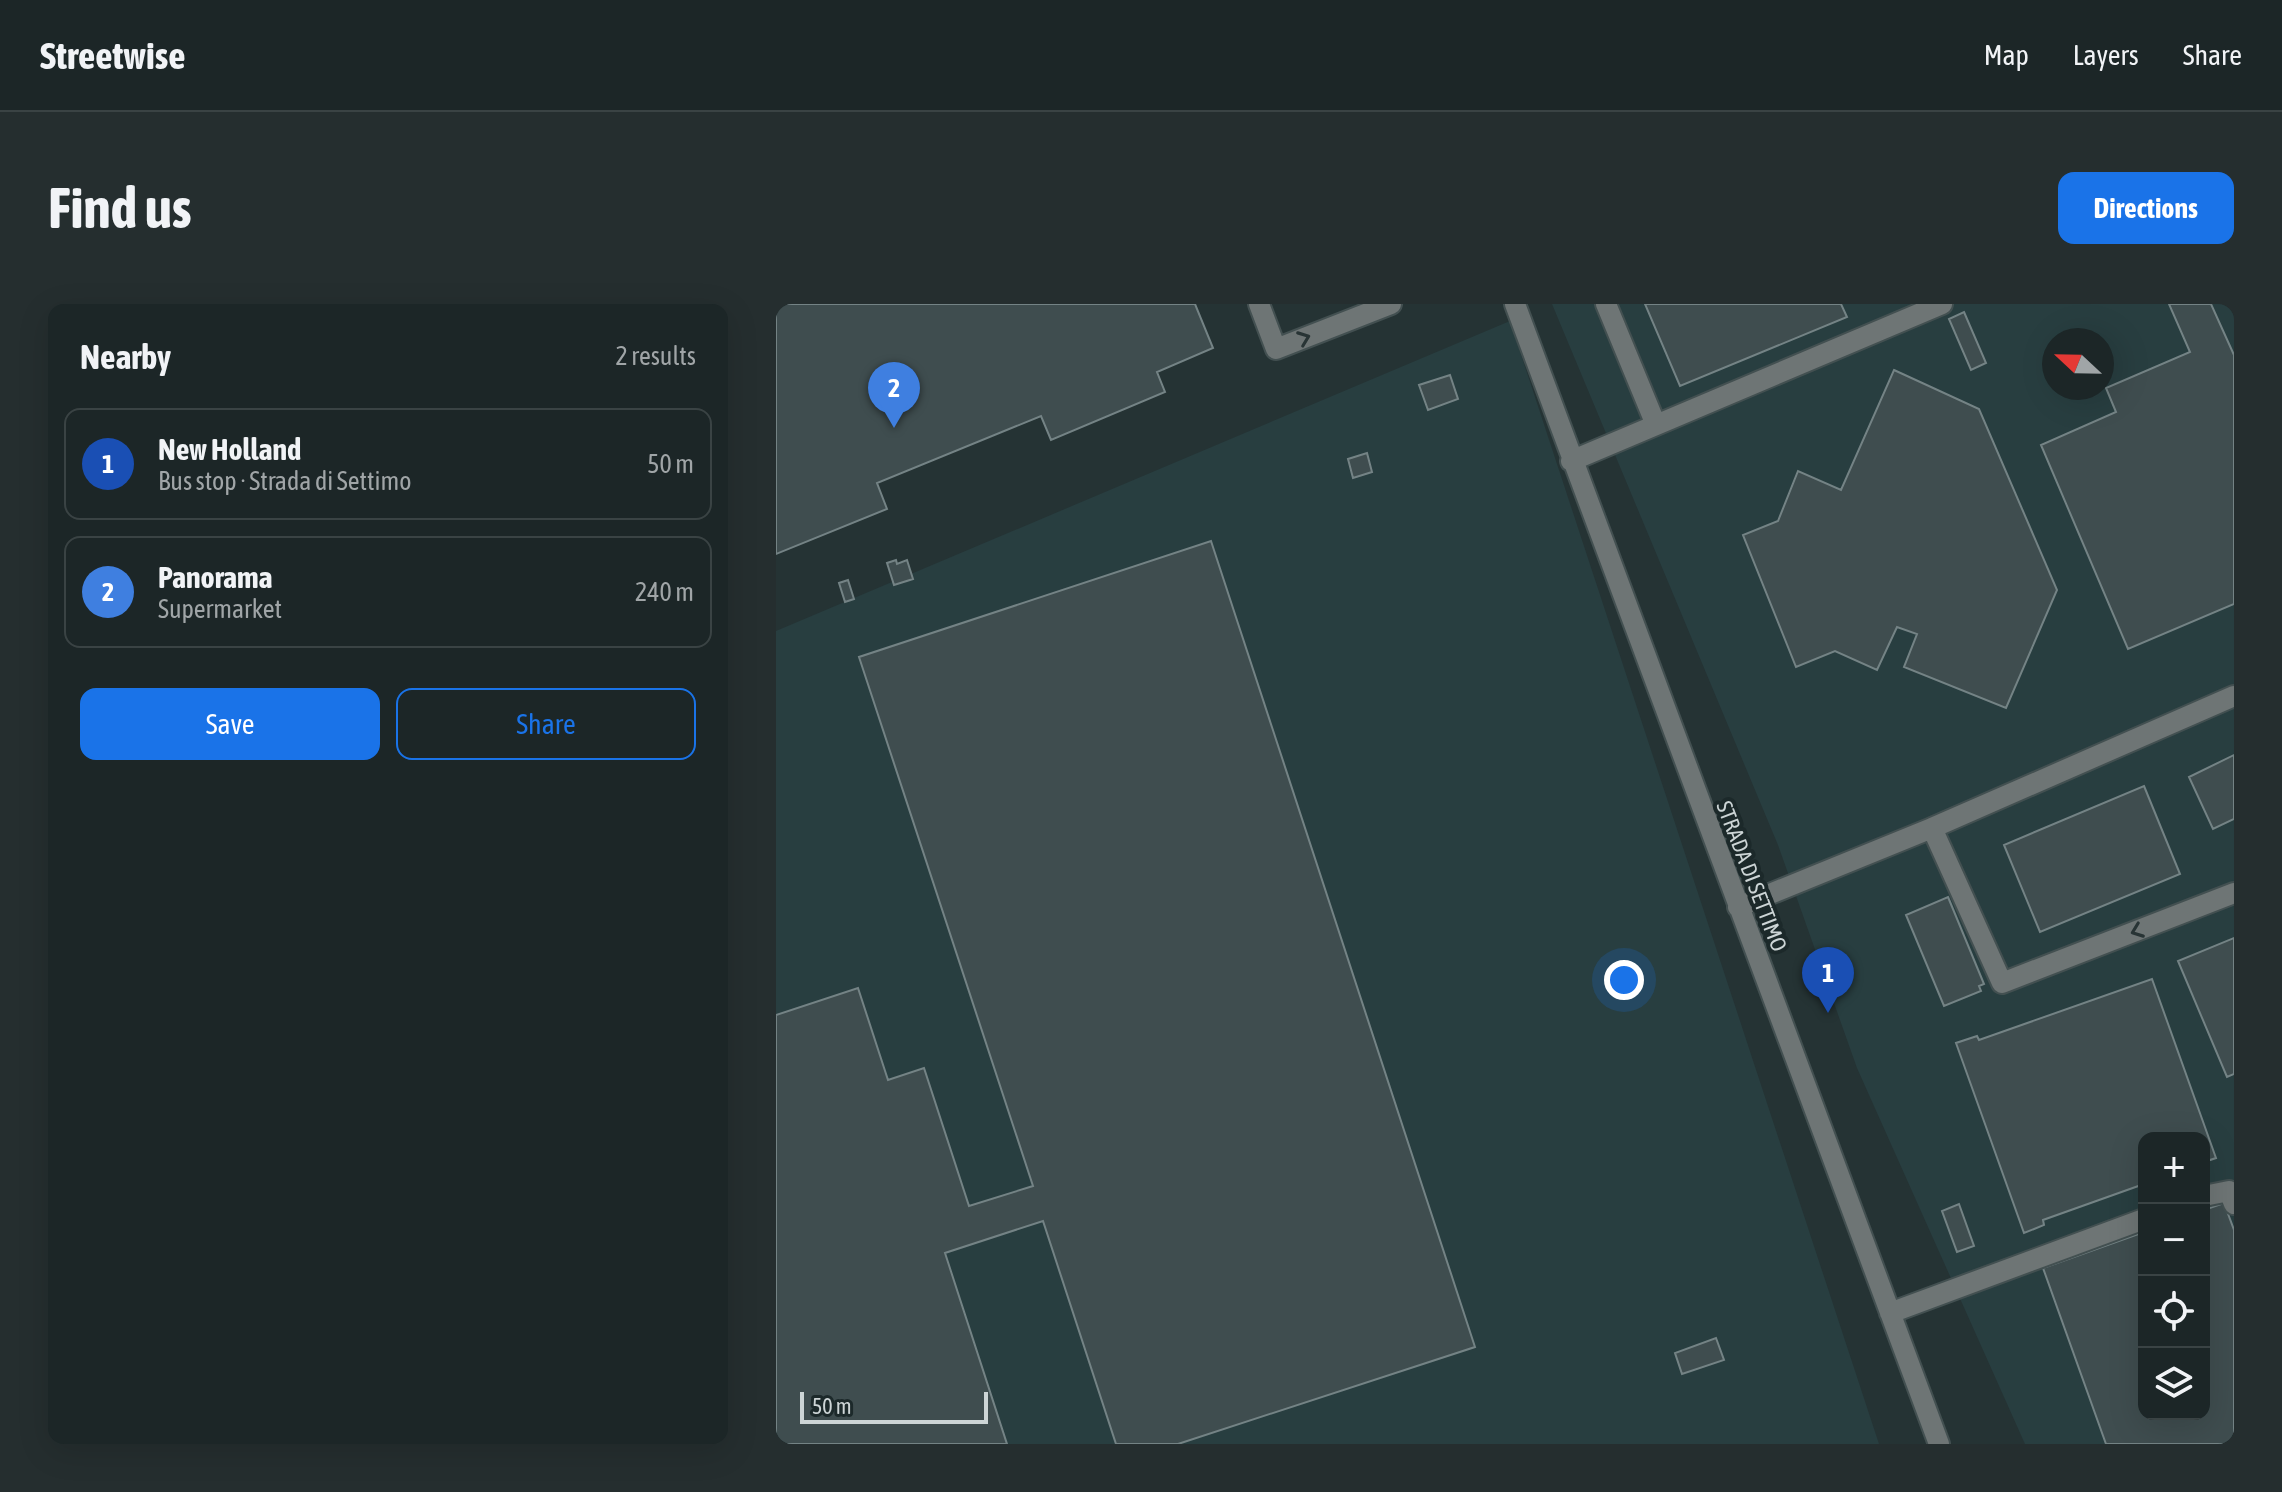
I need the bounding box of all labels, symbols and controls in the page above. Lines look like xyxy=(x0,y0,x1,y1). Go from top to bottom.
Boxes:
text: Streetwise xyxy=(40,34,185,77)
text: Map xyxy=(1984,39,2029,71)
text: Layers xyxy=(2073,39,2139,71)
text: Share xyxy=(2183,39,2242,71)
button: Directions xyxy=(2058,172,2234,244)
text: Find us xyxy=(48,176,192,240)
north arrow xyxy=(2042,328,2114,400)
one-way arrow xyxy=(1296,331,1310,348)
text: Nearby xyxy=(80,337,171,376)
text: 2 results xyxy=(615,341,696,371)
pin: 2 xyxy=(868,362,920,428)
text: New Holland xyxy=(158,432,301,466)
text: 1 xyxy=(102,449,114,479)
text: 50 m xyxy=(647,449,694,479)
text: Bus stop · Strada di Settimo xyxy=(158,466,411,496)
text: Panorama xyxy=(158,560,272,594)
text: 2 xyxy=(102,577,114,607)
text: 240 m xyxy=(635,577,694,607)
text: Supermarket xyxy=(158,594,282,624)
button: Save xyxy=(80,688,380,760)
button: Share xyxy=(396,688,696,760)
street label: STRADA DI SETTIMO xyxy=(1711,797,1793,955)
one-way arrow xyxy=(2131,921,2145,938)
pin: 1 xyxy=(1802,947,1854,1013)
your location xyxy=(1604,960,1644,1000)
map controls xyxy=(2138,1132,2210,1420)
button: + xyxy=(2138,1132,2210,1204)
button: − xyxy=(2138,1204,2210,1276)
button: locate xyxy=(2138,1276,2210,1348)
button: layers xyxy=(2138,1348,2210,1420)
scale bar xyxy=(800,1388,988,1424)
text: 50 m xyxy=(812,1393,852,1419)

